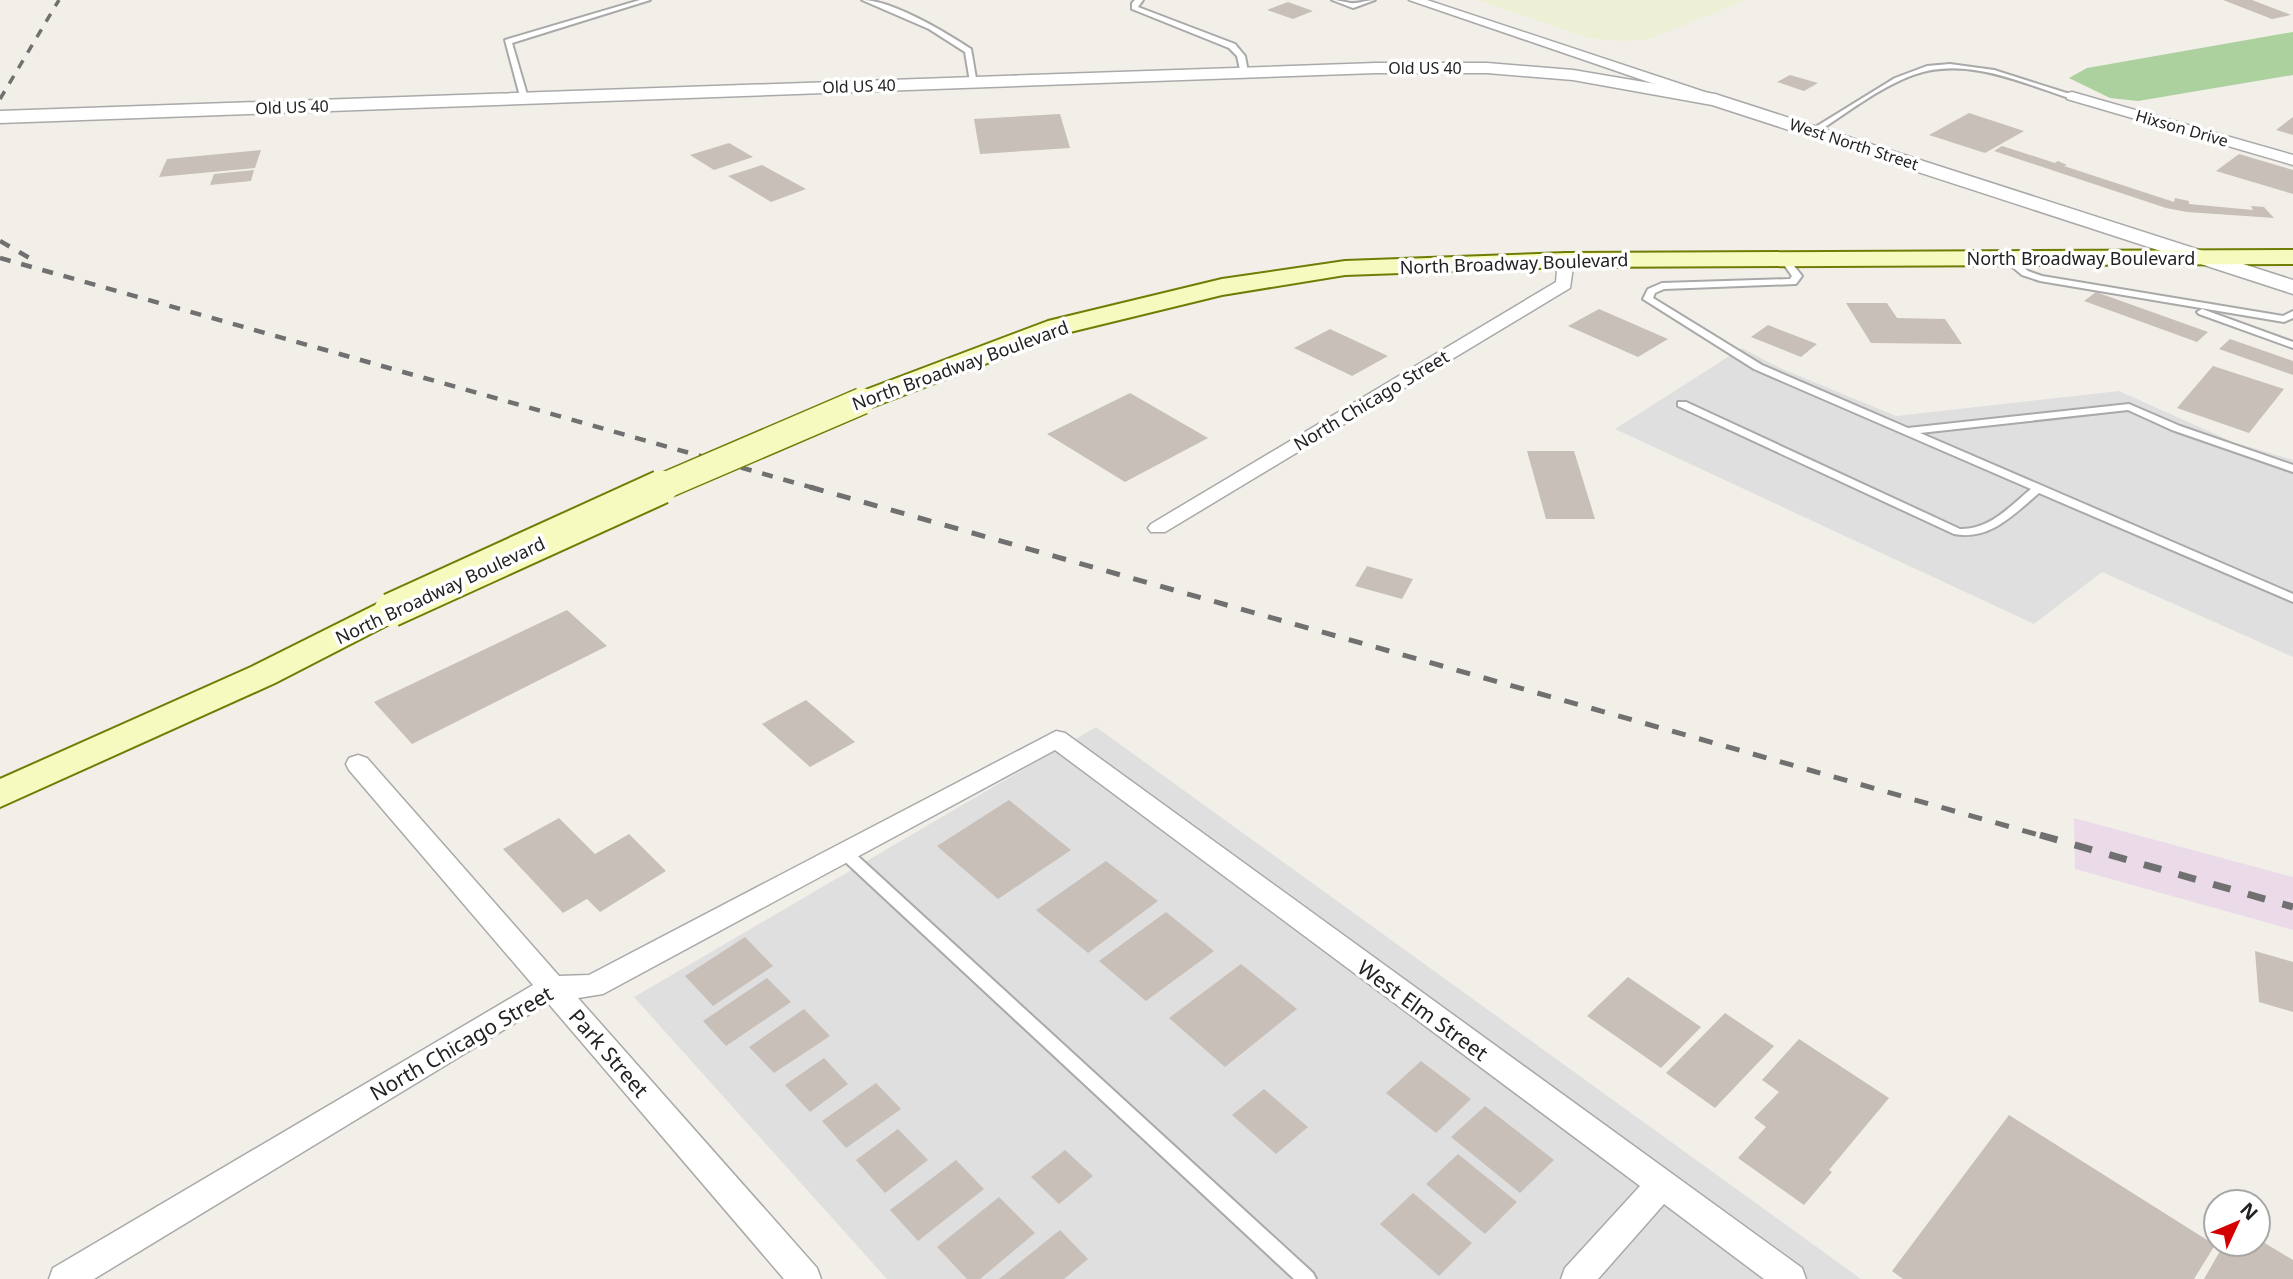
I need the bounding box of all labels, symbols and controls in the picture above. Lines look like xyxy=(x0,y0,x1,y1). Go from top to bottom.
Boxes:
street label: Old US 40 xyxy=(1388,57,1462,79)
street label: Old US 40 xyxy=(822,74,896,98)
street label: Old US 40 xyxy=(255,95,329,119)
street label: Hixson Drive xyxy=(2133,104,2231,152)
street label: West North Street xyxy=(1787,113,1921,175)
street label: North Broadway Boulevard xyxy=(1967,246,2195,270)
street label: North Broadway Boulevard xyxy=(1399,247,1629,279)
street label: North Broadway Boulevard xyxy=(848,315,1072,415)
street label: North Chicago Street xyxy=(1289,344,1454,456)
street label: North Broadway Boulevard xyxy=(331,531,549,649)
street label: West Elm Street xyxy=(1352,953,1494,1067)
street label: North Chicago Street xyxy=(365,979,558,1107)
street label: Park Street xyxy=(563,1003,655,1103)
north arrow xyxy=(2202,1188,2272,1258)
text: N xyxy=(2235,1197,2264,1226)

